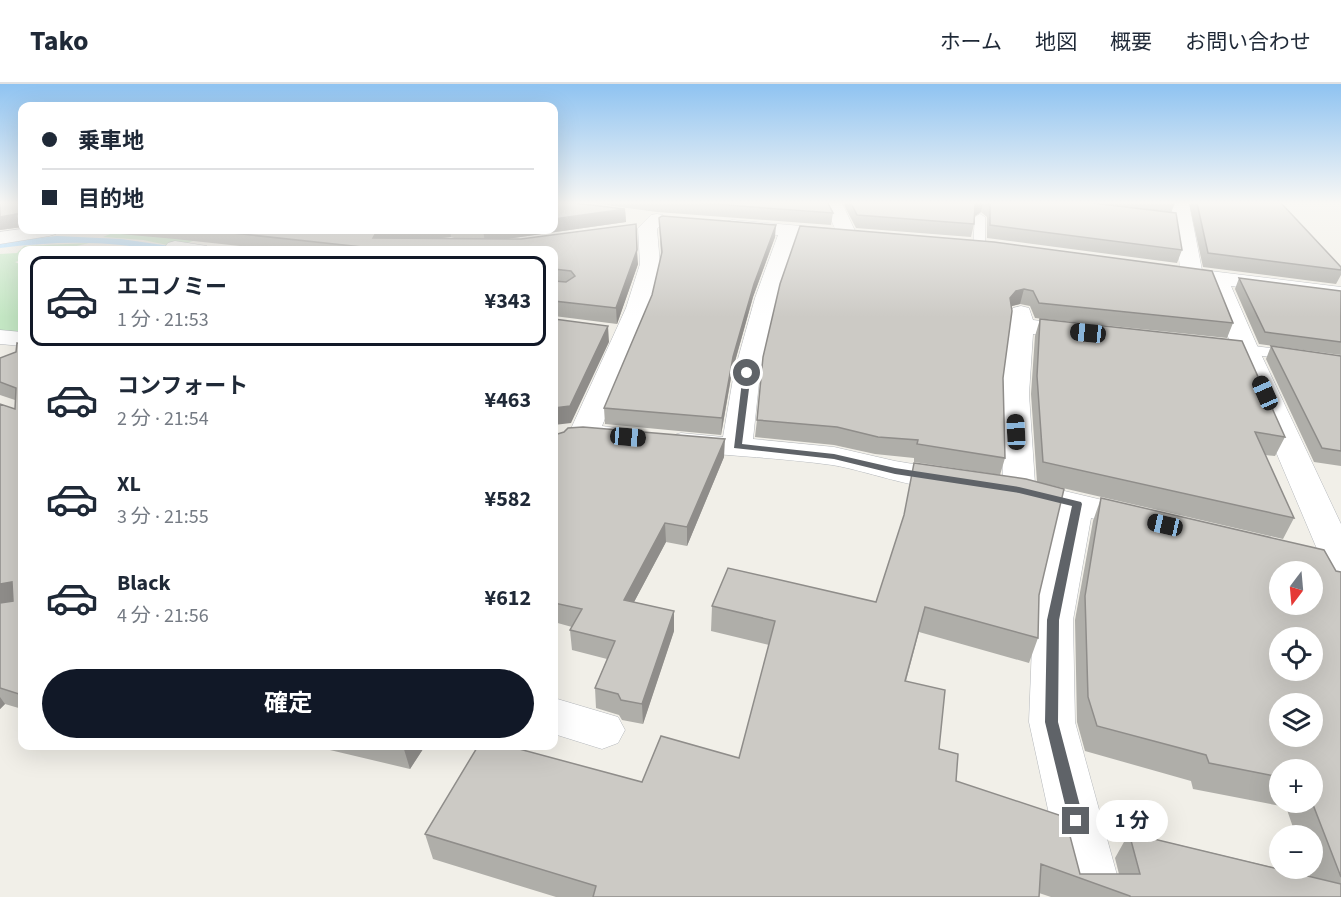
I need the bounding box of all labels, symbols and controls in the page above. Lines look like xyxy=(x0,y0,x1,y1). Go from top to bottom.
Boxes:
text: Tako xyxy=(30,21,89,61)
text: ホーム xyxy=(940,27,1002,57)
text: 地図 xyxy=(1035,27,1077,57)
text: 概要 xyxy=(1110,27,1152,57)
text: お問い合わせ xyxy=(1185,27,1311,57)
text: 乗車地 xyxy=(78,125,144,157)
text: 目的地 xyxy=(78,183,144,215)
text: エコノミー xyxy=(117,271,227,303)
icon: car xyxy=(45,274,99,328)
text: ¥343 xyxy=(485,285,531,317)
text: 1 分 · 21:53 xyxy=(117,306,209,334)
car xyxy=(1069,322,1107,344)
route start xyxy=(733,359,760,386)
text: コンフォート xyxy=(117,370,248,402)
icon: car xyxy=(45,373,99,427)
car xyxy=(1249,373,1281,413)
text: ¥463 xyxy=(485,384,531,416)
text: 2 分 · 21:54 xyxy=(117,405,209,433)
car xyxy=(1006,414,1026,450)
car xyxy=(609,426,647,448)
text: XL xyxy=(117,468,141,500)
icon: car xyxy=(45,472,99,526)
text: ¥582 xyxy=(485,483,531,515)
text: 3 分 · 21:55 xyxy=(117,503,209,531)
car xyxy=(1145,512,1185,538)
north arrow xyxy=(1269,561,1323,615)
map controls xyxy=(1269,561,1323,879)
text: Black xyxy=(117,567,171,599)
icon: car xyxy=(45,571,99,625)
text: ¥612 xyxy=(485,582,531,614)
text: 4 分 · 21:56 xyxy=(117,602,209,630)
button: locate xyxy=(1269,627,1323,681)
button: 確定 xyxy=(42,669,534,738)
button: layers xyxy=(1269,693,1323,747)
button: + xyxy=(1269,759,1323,813)
callout: 1 分 xyxy=(1097,800,1169,842)
route end xyxy=(1062,807,1089,834)
text: 1 分 xyxy=(1115,807,1149,835)
button: − xyxy=(1269,825,1323,879)

